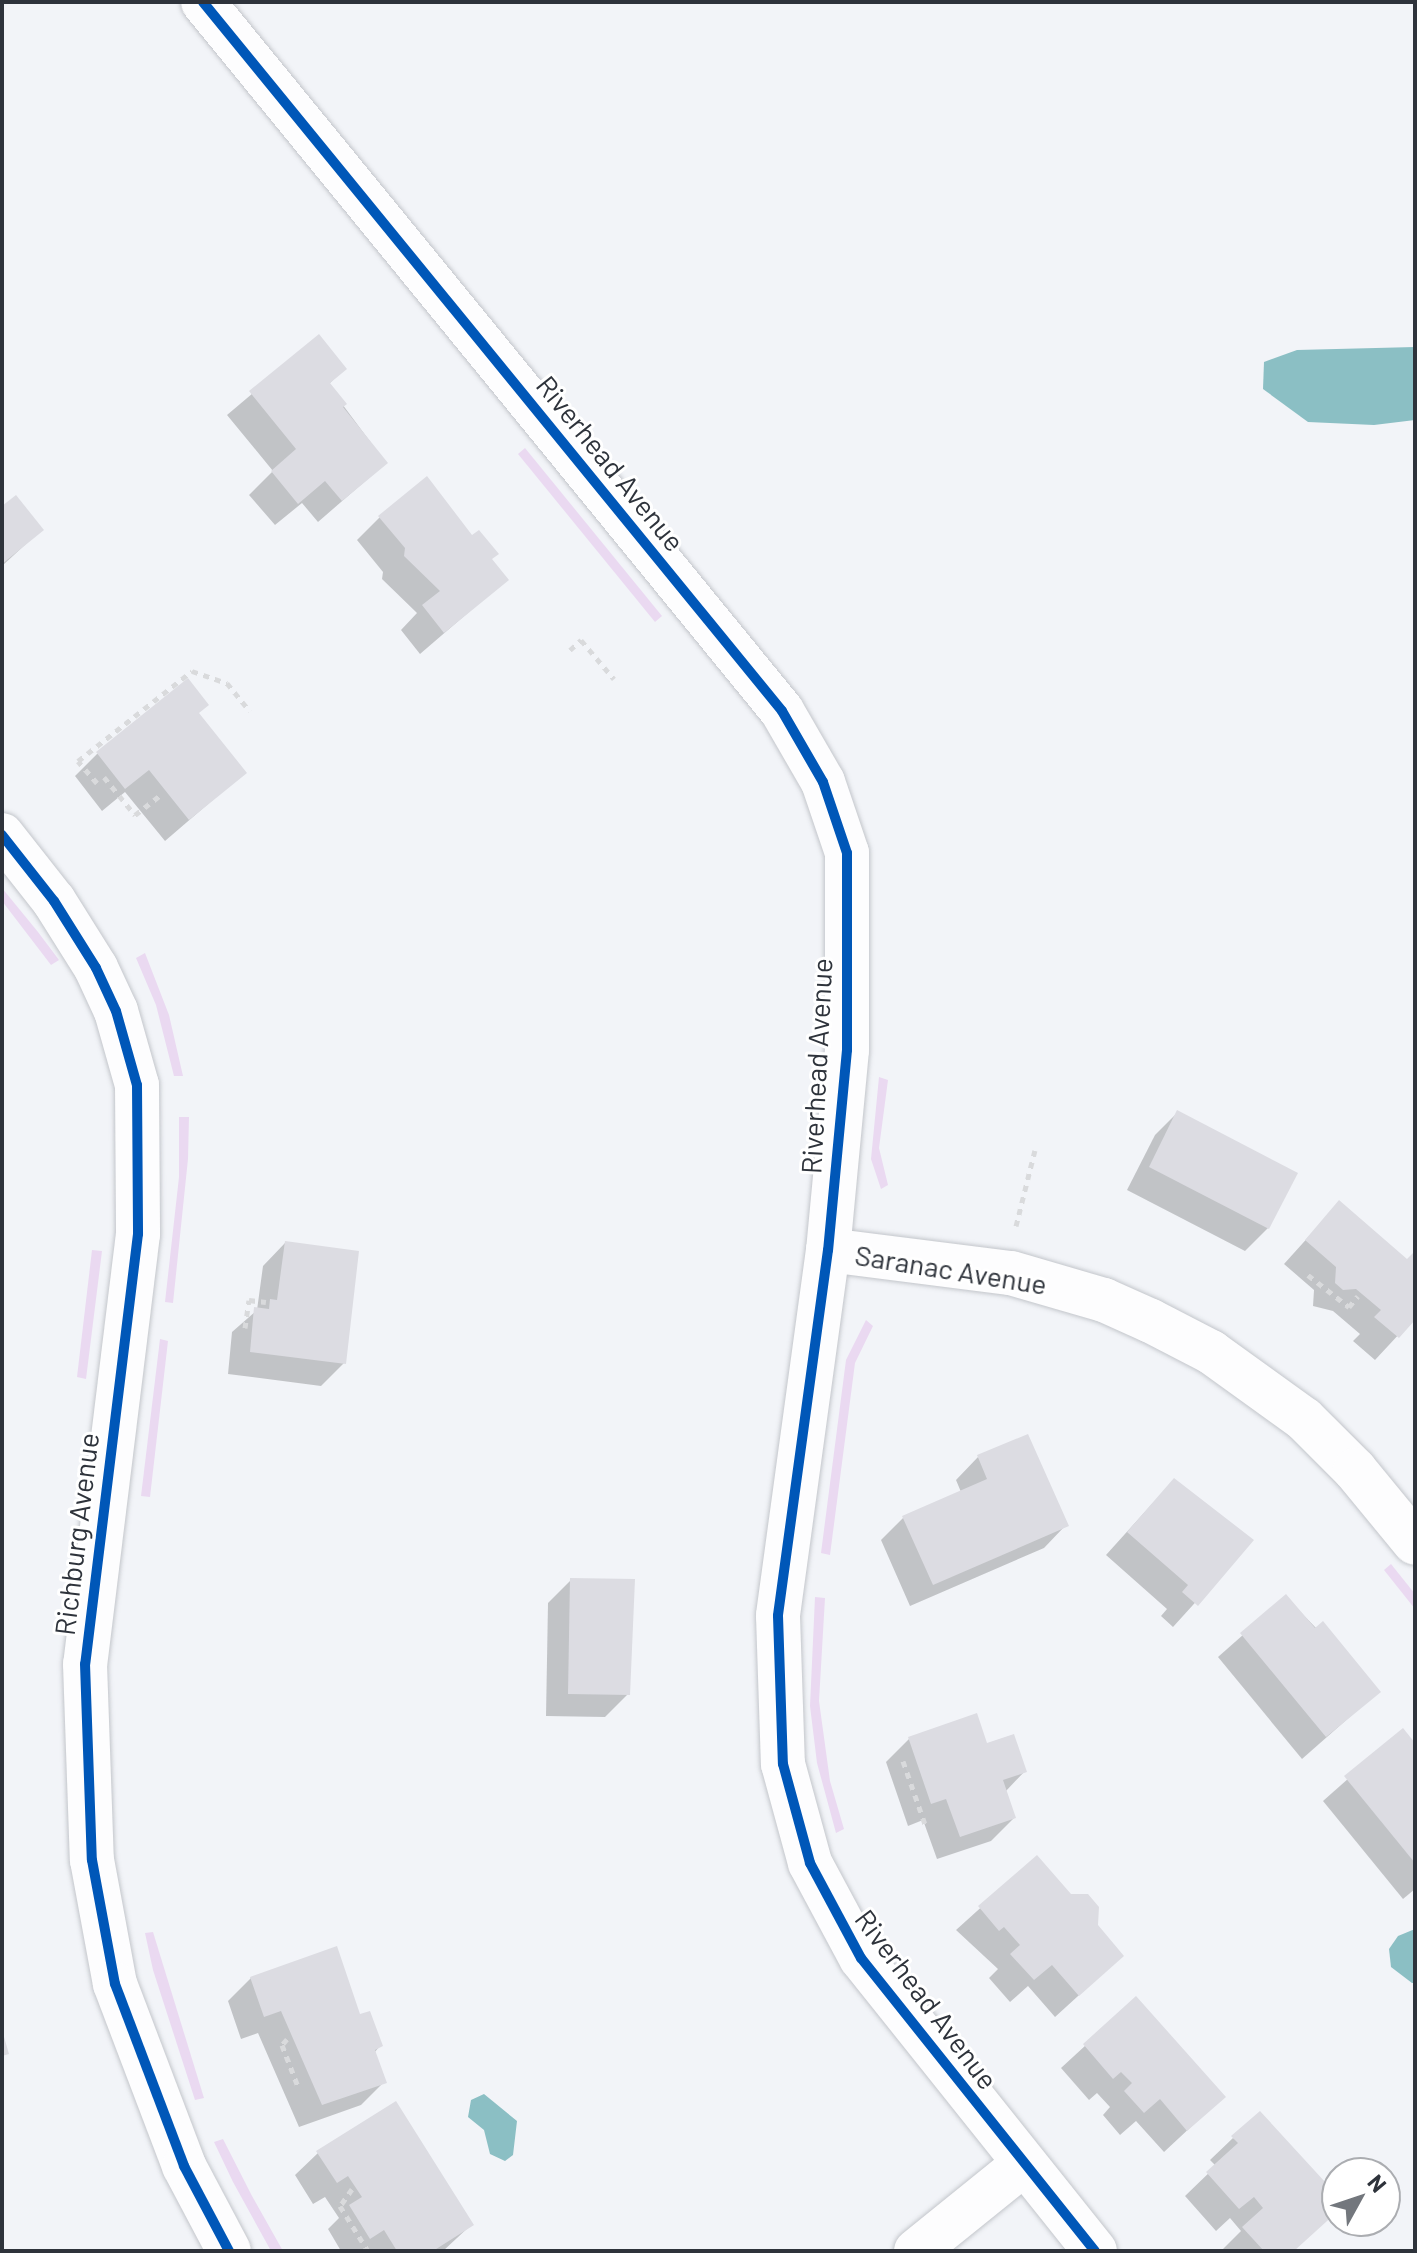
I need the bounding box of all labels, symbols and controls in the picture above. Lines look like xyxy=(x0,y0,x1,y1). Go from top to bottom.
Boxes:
street label: Riverhead Avenue xyxy=(530,368,692,558)
street label: Riverhead Avenue xyxy=(794,957,838,1175)
street label: Saranac Avenue xyxy=(853,1237,1049,1301)
street label: Richburg Avenue xyxy=(47,1431,105,1637)
street label: Riverhead Avenue xyxy=(849,1903,1005,2095)
north arrow xyxy=(1321,2157,1401,2237)
text: N xyxy=(1363,2169,1393,2197)

